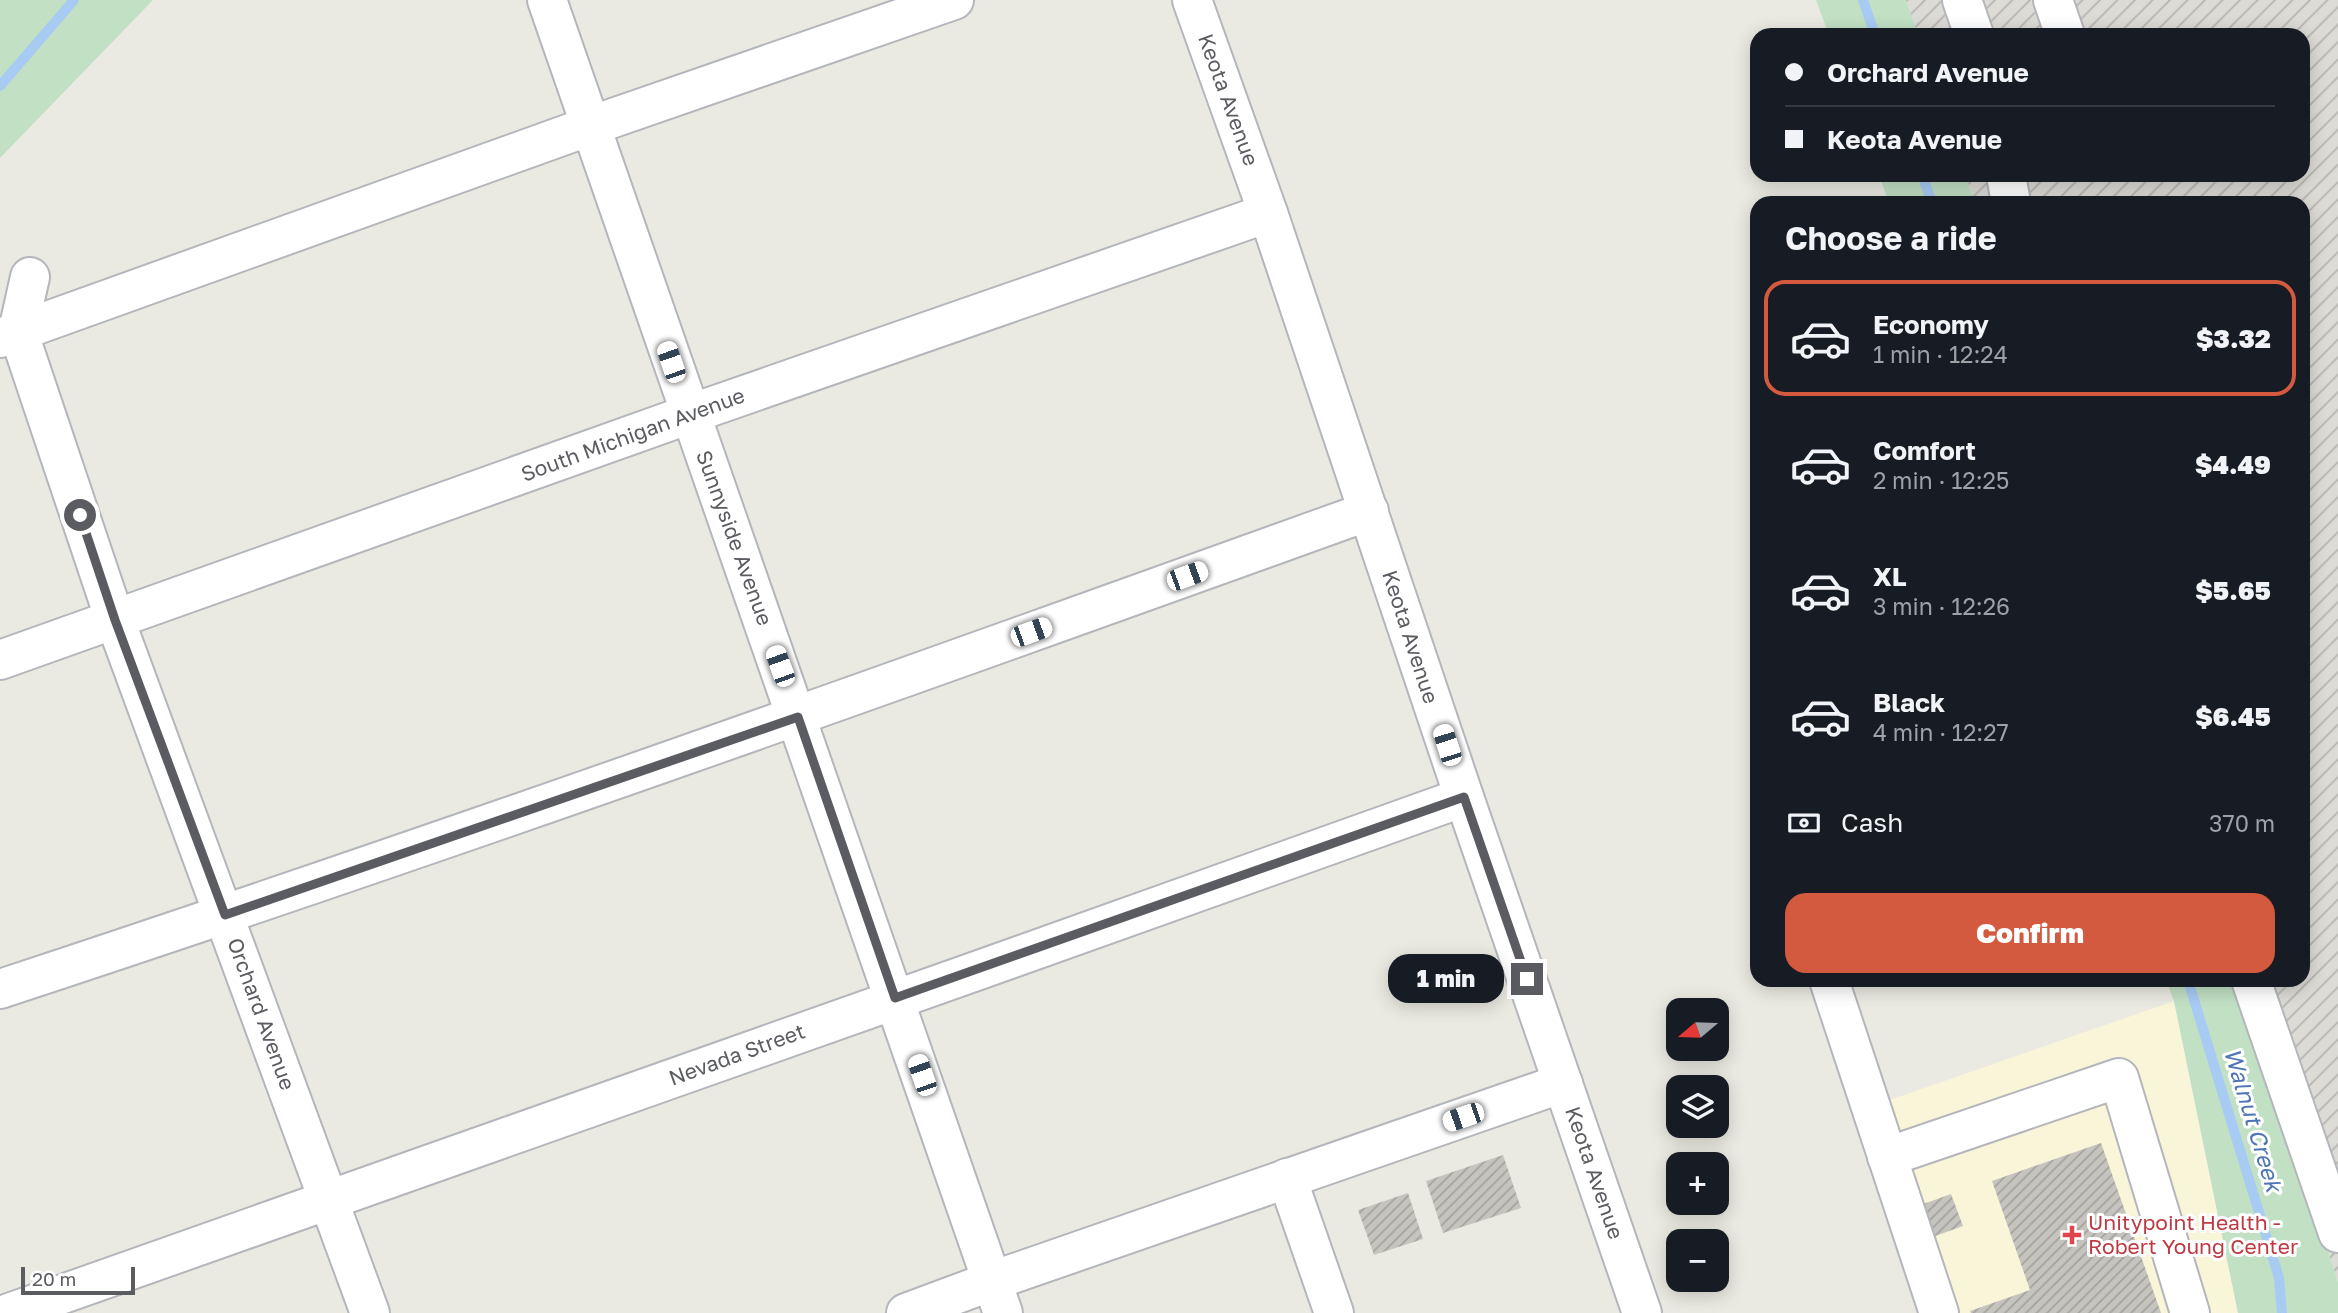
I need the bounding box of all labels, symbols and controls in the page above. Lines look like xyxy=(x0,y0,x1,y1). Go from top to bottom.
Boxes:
street label: Keota Avenue xyxy=(1193,30,1265,169)
text: Orchard Avenue xyxy=(1827,57,2029,88)
text: Keota Avenue xyxy=(1827,124,2002,155)
text: Choose a ride xyxy=(1785,219,1997,257)
icon: car xyxy=(1789,307,1852,370)
text: Economy xyxy=(1873,309,1989,340)
text: $3.32 xyxy=(2196,323,2271,354)
car xyxy=(655,339,688,385)
text: 1 min · 12:24 xyxy=(1873,340,2008,368)
street label: South Michigan Avenue xyxy=(517,381,748,487)
icon: car xyxy=(1789,433,1852,496)
text: Comfort xyxy=(1873,435,1976,466)
street label: Sunnyside Avenue xyxy=(691,446,779,629)
text: $4.49 xyxy=(2195,449,2271,480)
text: 2 min · 12:25 xyxy=(1873,466,2009,494)
route start xyxy=(64,499,96,531)
car xyxy=(1164,559,1211,593)
icon: car xyxy=(1789,559,1852,622)
text: XL xyxy=(1873,561,1907,592)
street label: Keota Avenue xyxy=(1377,567,1445,707)
text: $5.65 xyxy=(2195,575,2271,606)
text: 3 min · 12:26 xyxy=(1873,592,2010,620)
car xyxy=(1008,615,1055,649)
car xyxy=(763,643,798,689)
icon: car xyxy=(1789,685,1852,748)
text: Black xyxy=(1873,687,1945,718)
text: $6.45 xyxy=(2195,701,2271,732)
text: 4 min · 12:27 xyxy=(1873,718,2009,746)
car xyxy=(1431,722,1464,768)
icon: cash xyxy=(1785,804,1823,842)
text: Cash xyxy=(1841,807,1903,838)
text: 370 m xyxy=(2209,809,2275,837)
button: Confirm xyxy=(1785,893,2275,973)
street label: Orchard Avenue xyxy=(222,934,302,1093)
callout: 1 min xyxy=(1387,954,1502,1004)
route end xyxy=(1511,963,1543,995)
text: 1 min xyxy=(1417,964,1475,992)
north arrow xyxy=(1666,998,1729,1060)
map controls xyxy=(1666,998,1729,1292)
street label: Nevada Street xyxy=(665,1017,808,1091)
water label: Walnut Creek xyxy=(2219,1045,2290,1197)
car xyxy=(906,1052,939,1098)
button: layers xyxy=(1666,1075,1729,1138)
car xyxy=(1440,1100,1487,1134)
street label: Keota Avenue xyxy=(1560,1103,1630,1242)
button: + xyxy=(1666,1152,1729,1215)
place label: Unitypoint Health - Robert Young Center xyxy=(2088,1209,2298,1259)
marker: Unitypoint Health - Robert Young Center xyxy=(2062,1225,2082,1245)
button: − xyxy=(1666,1229,1729,1292)
scale bar xyxy=(21,1264,135,1296)
text: 20 m xyxy=(32,1267,76,1290)

